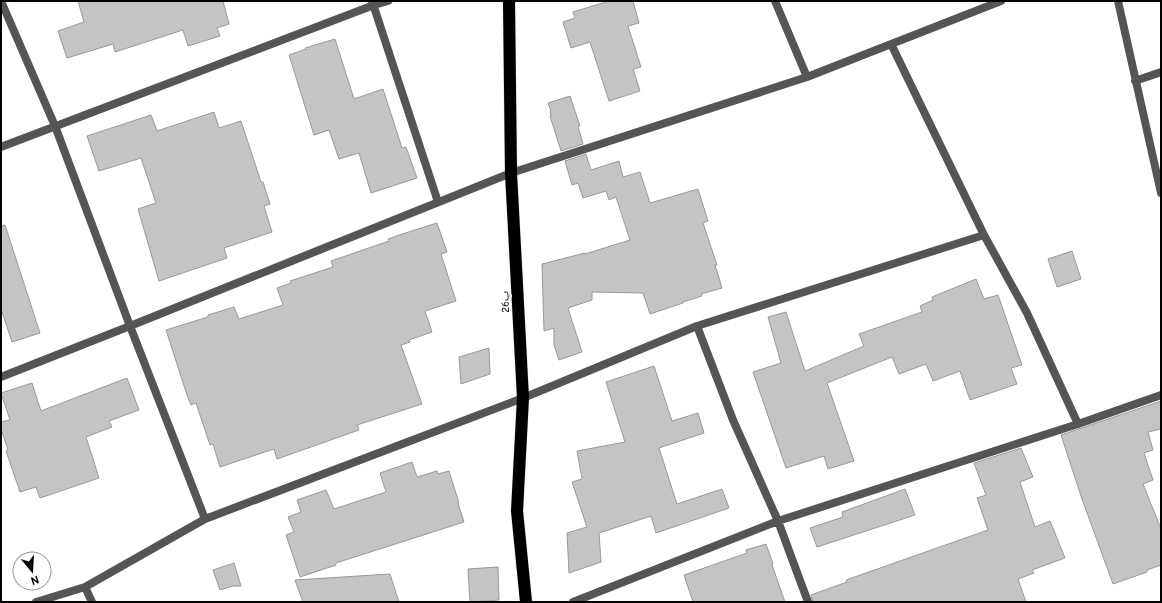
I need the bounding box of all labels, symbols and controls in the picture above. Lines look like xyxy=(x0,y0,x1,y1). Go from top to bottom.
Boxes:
street label: 26ب xyxy=(499,291,513,313)
north arrow xyxy=(12,551,52,591)
text: N xyxy=(29,572,41,587)

